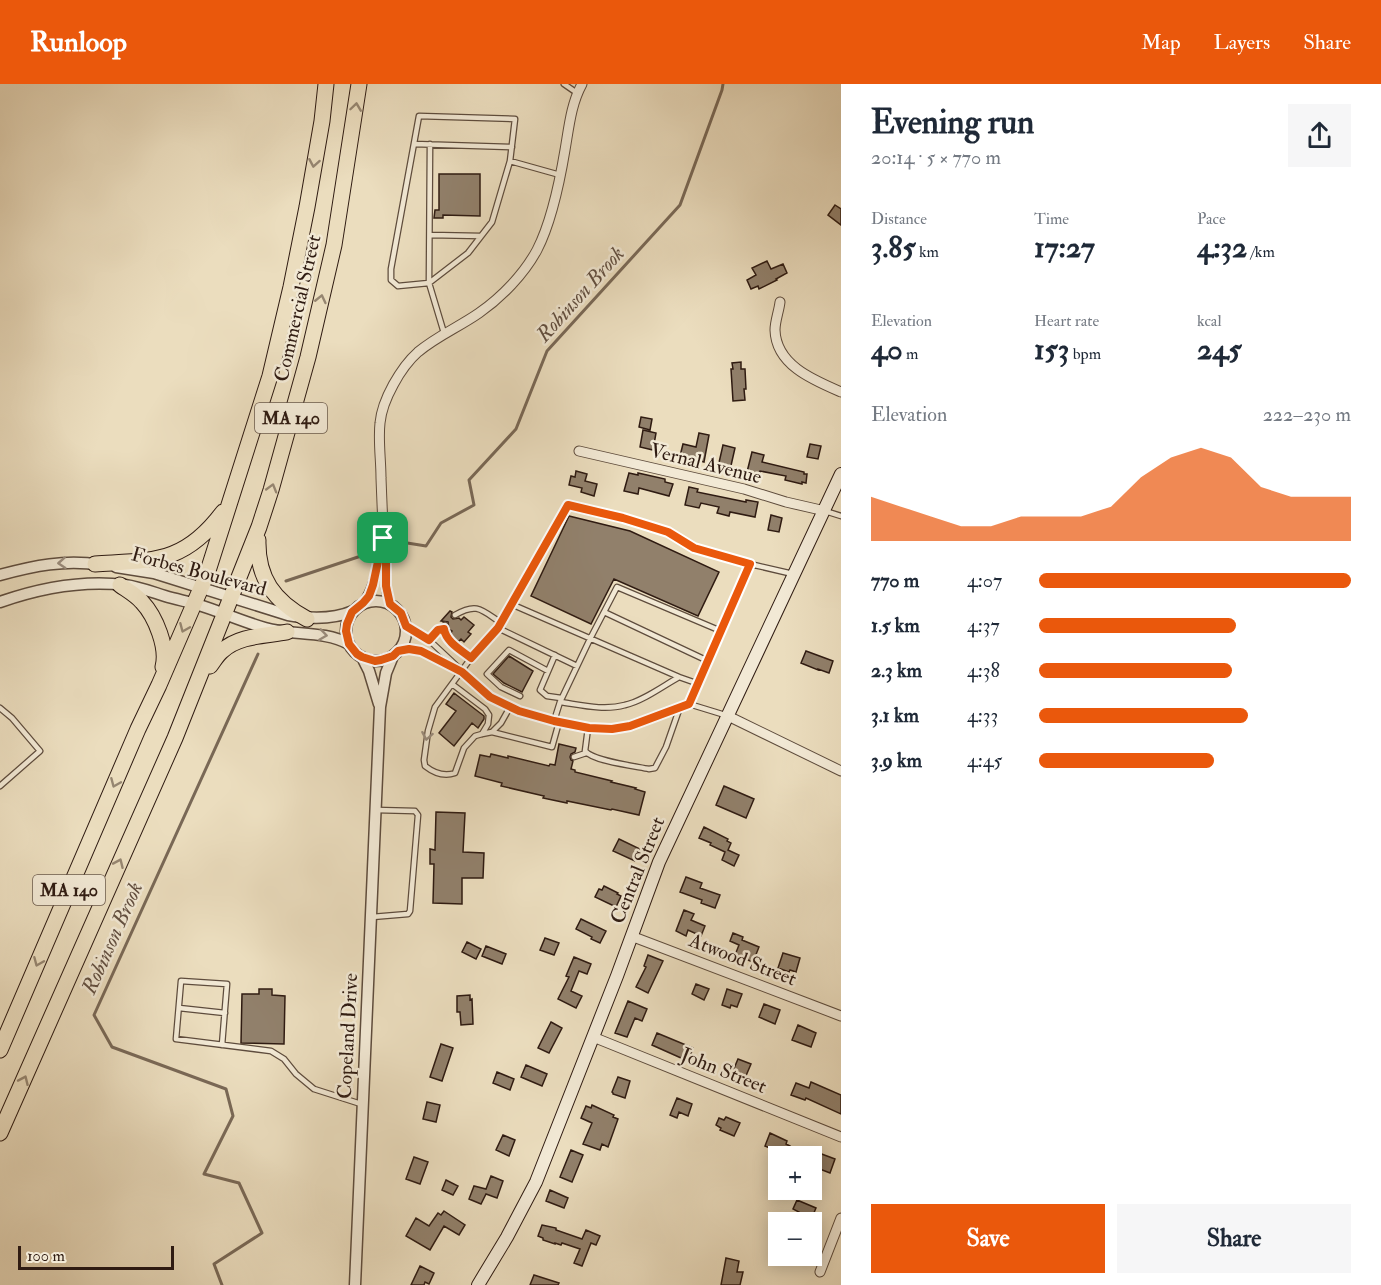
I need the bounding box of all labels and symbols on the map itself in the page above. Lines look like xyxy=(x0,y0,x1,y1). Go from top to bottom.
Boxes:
one-way arrow xyxy=(349,103,361,112)
one-way arrow xyxy=(309,158,321,167)
street label: Commercial Street xyxy=(268,232,327,384)
water label: Robinson Brook xyxy=(530,241,630,349)
one-way arrow xyxy=(314,294,327,304)
road number: MA 140 xyxy=(255,403,327,433)
street label: Vernal Avenue xyxy=(648,438,764,489)
one-way arrow xyxy=(265,483,277,494)
pin xyxy=(357,512,408,563)
street label: Forbes Boulevard xyxy=(129,541,269,602)
one-way arrow xyxy=(57,556,66,569)
one-way arrow xyxy=(179,621,191,632)
one-way arrow xyxy=(318,629,328,641)
one-way arrow xyxy=(422,731,434,741)
one-way arrow xyxy=(110,776,122,787)
street label: Central Street xyxy=(605,813,670,927)
one-way arrow xyxy=(112,858,124,869)
road number: MA 140 xyxy=(33,875,105,905)
water label: Robinson Brook xyxy=(75,878,149,999)
street label: Atwood Street xyxy=(685,927,800,992)
one-way arrow xyxy=(34,955,46,966)
street label: Copeland Drive xyxy=(332,972,364,1100)
street label: John Street xyxy=(676,1042,771,1099)
one-way arrow xyxy=(17,1075,29,1086)
scale bar xyxy=(18,1243,174,1270)

